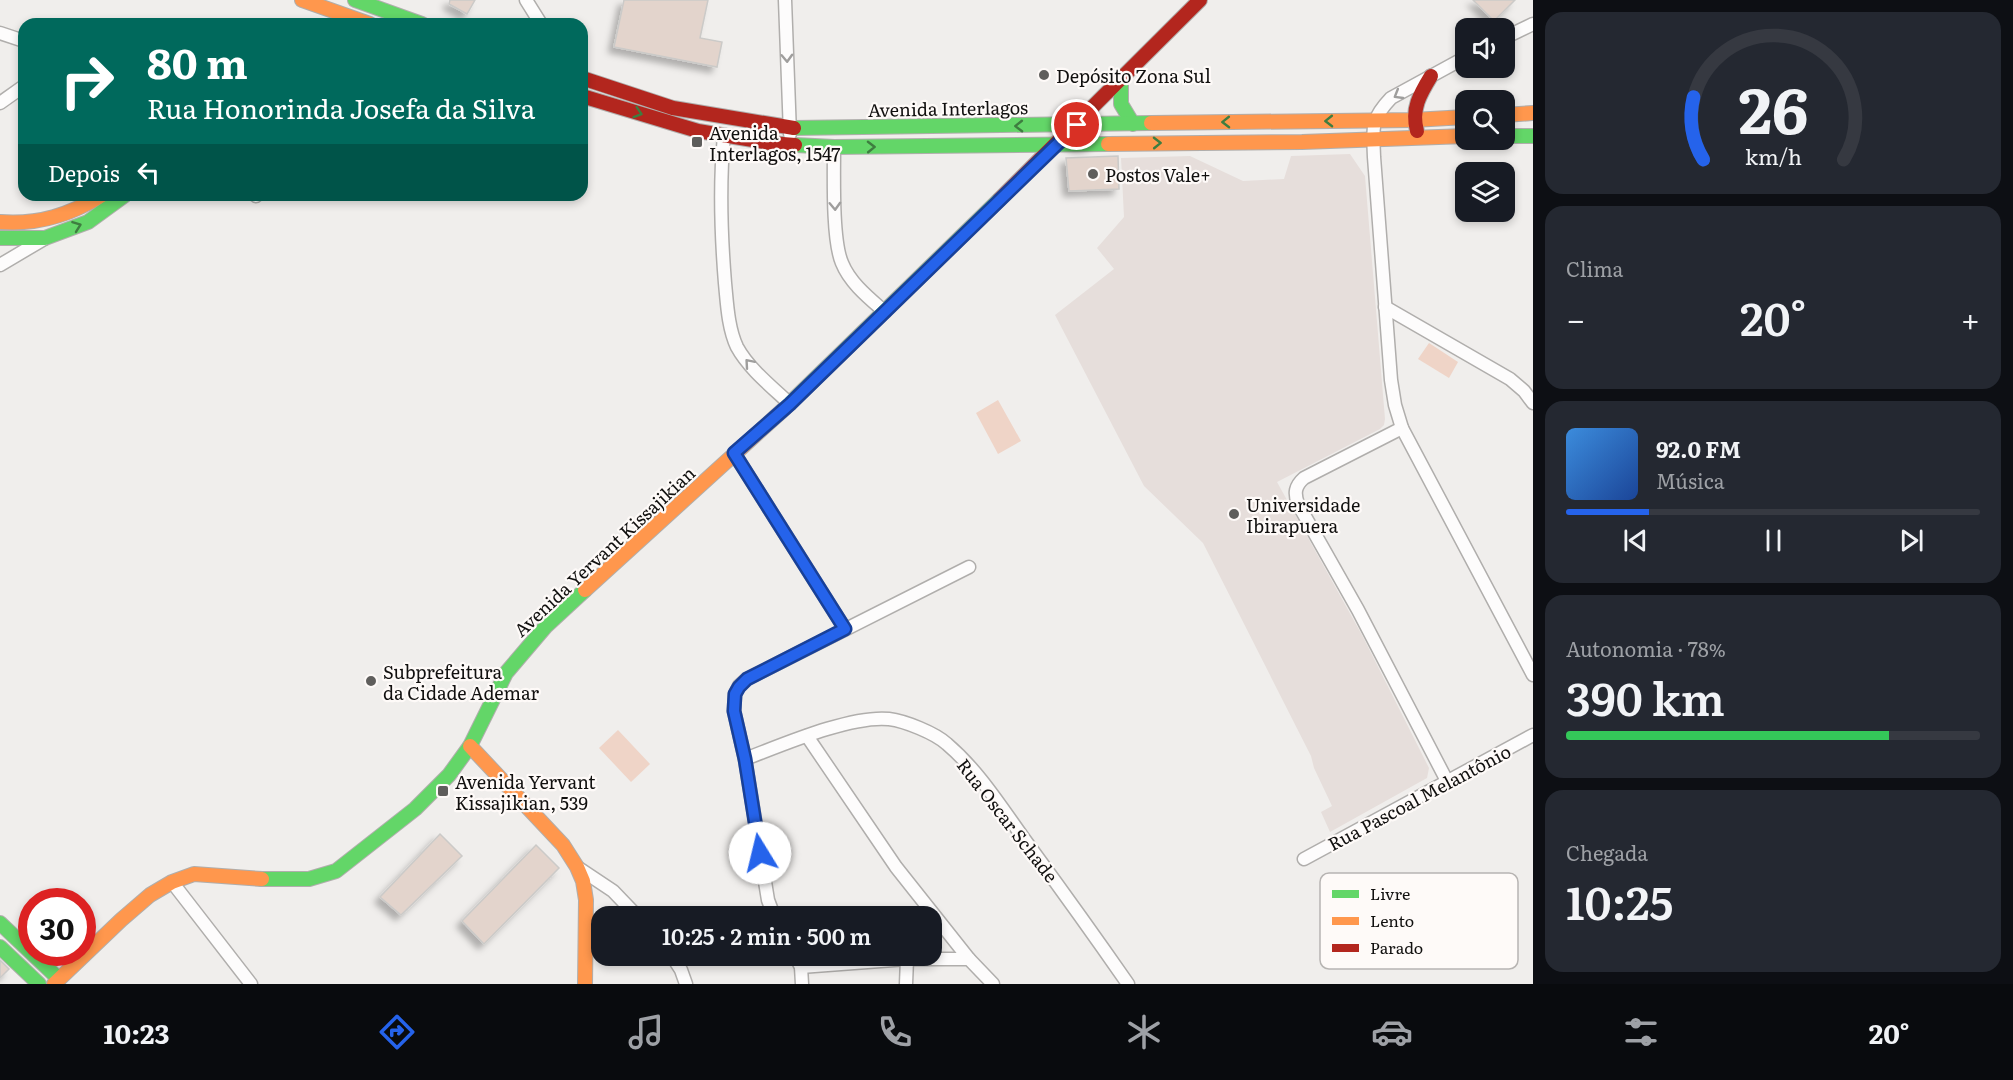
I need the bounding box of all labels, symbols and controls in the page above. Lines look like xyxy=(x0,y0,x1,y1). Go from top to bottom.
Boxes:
map controls xyxy=(1455,18,1515,222)
button: sound xyxy=(1455,18,1515,78)
text: 80 m xyxy=(147,30,248,92)
icon: right xyxy=(48,42,126,120)
one-way arrow xyxy=(781,54,794,63)
text: 26 xyxy=(1738,61,1808,153)
place label: Depósito Zona Sul xyxy=(1056,62,1211,89)
marker: Depósito Zona Sul xyxy=(1037,68,1051,82)
text: Rua Honorinda Josefa da Silva xyxy=(147,87,535,127)
one-way arrow xyxy=(1394,88,1404,99)
button: search xyxy=(1455,90,1515,150)
street label: Avenida Interlagos xyxy=(868,93,1028,123)
pin xyxy=(1051,99,1102,150)
one-way arrow xyxy=(632,106,643,118)
icon: arrive xyxy=(1060,108,1093,141)
one-way arrow xyxy=(1324,115,1333,128)
one-way arrow xyxy=(1221,116,1230,128)
place label: Avenida Interlagos, 1547 xyxy=(709,119,840,167)
one-way arrow xyxy=(1014,120,1023,132)
marker: Avenida Interlagos, 1547 xyxy=(690,135,704,149)
one-way arrow xyxy=(1153,137,1162,149)
one-way arrow xyxy=(867,141,876,153)
text: km/h xyxy=(1744,141,1802,173)
text: Depois xyxy=(48,156,120,189)
icon: left xyxy=(132,156,165,189)
place label: Postos Vale+ xyxy=(1105,161,1211,188)
button: layers xyxy=(1455,162,1515,222)
marker: Postos Vale+ xyxy=(1086,167,1100,181)
one-way arrow xyxy=(829,201,842,210)
one-way arrow xyxy=(72,221,82,234)
text: Clima xyxy=(1566,253,1623,283)
text: 20° xyxy=(1740,283,1806,350)
text: − xyxy=(1566,293,1585,342)
text: + xyxy=(1961,293,1980,342)
one-way arrow xyxy=(745,359,756,370)
text: 92.0 FM xyxy=(1656,432,1741,465)
street label: Avenida Yervant Kissajikian xyxy=(507,459,701,643)
text: Música xyxy=(1656,465,1725,495)
place label: Universidade Ibirapuera xyxy=(1246,491,1360,539)
marker: Universidade Ibirapuera xyxy=(1227,507,1241,521)
icon: previous xyxy=(1619,524,1652,557)
icon: pause xyxy=(1757,524,1790,557)
icon: next xyxy=(1895,524,1928,557)
text: Autonomia · 78% xyxy=(1566,633,1726,663)
place label: Subprefeitura da Cidade Ademar xyxy=(383,658,539,706)
text: 390 km xyxy=(1566,663,1725,730)
marker: Subprefeitura da Cidade Ademar xyxy=(364,674,378,688)
street label: Rua Pascoal Melantônio xyxy=(1323,737,1515,857)
street label: Rua Oscar Schade xyxy=(951,752,1065,888)
place label: Avenida Yervant Kissajikian, 539 xyxy=(455,768,596,816)
marker: Avenida Yervant Kissajikian, 539 xyxy=(436,784,450,798)
position arrow xyxy=(728,821,792,885)
text: Chegada xyxy=(1566,837,1648,867)
text: 10:25 xyxy=(1566,867,1673,934)
legend xyxy=(1320,873,1518,969)
text: Livre xyxy=(1370,881,1410,905)
speed limit sign: 30 xyxy=(18,888,96,966)
text: Lento xyxy=(1370,908,1414,932)
text: 10:25 · 2 min · 500 m xyxy=(662,919,871,952)
text: Parado xyxy=(1370,935,1423,959)
icon: directions xyxy=(376,1011,418,1053)
icon: music xyxy=(625,1011,667,1053)
icon: phone xyxy=(874,1011,916,1053)
icon: climate xyxy=(1123,1011,1165,1053)
icon: car xyxy=(1371,1011,1413,1053)
icon: filters xyxy=(1620,1011,1662,1053)
text: 10:23 xyxy=(103,1012,170,1052)
text: 20° xyxy=(1869,1012,1910,1052)

